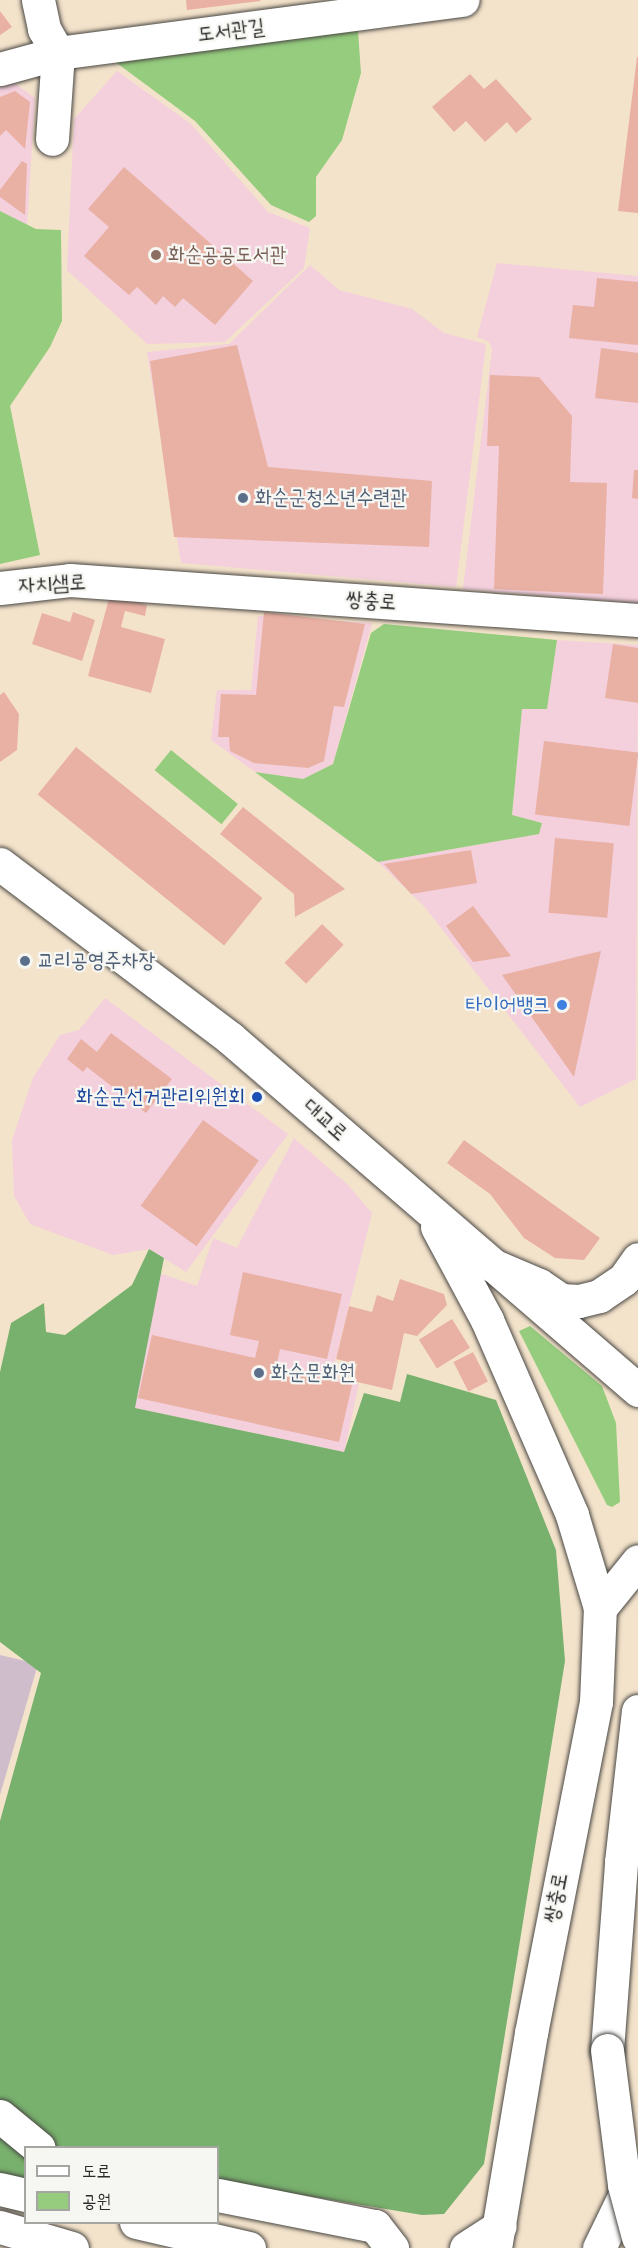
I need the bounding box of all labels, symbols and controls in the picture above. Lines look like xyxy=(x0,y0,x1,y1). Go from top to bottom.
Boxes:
street label: 도서관길 xyxy=(196,14,266,48)
place label: 화순공공도서관 xyxy=(168,242,286,268)
marker: 화순공공도서관 xyxy=(149,248,163,262)
place label: 화순군청소년수련관 xyxy=(255,485,407,511)
marker: 화순군청소년수련관 xyxy=(236,491,250,505)
street label: 자치샘로 xyxy=(18,570,86,598)
street label: 쌍충로 xyxy=(345,587,397,615)
place label: 교리공영주차장 xyxy=(37,948,155,974)
marker: 교리공영주차장 xyxy=(18,954,32,968)
place label: 타이어뱅크 xyxy=(466,992,550,1018)
marker: 타이어뱅크 xyxy=(555,998,569,1012)
place label: 화순군선거관리위원회 xyxy=(76,1084,245,1110)
marker: 화순군선거관리위원회 xyxy=(250,1090,264,1104)
street label: 대교로 xyxy=(298,1094,352,1146)
place label: 화순문화원 xyxy=(271,1360,355,1386)
marker: 화순문화원 xyxy=(252,1366,266,1380)
street label: 쌍충로 xyxy=(539,1871,573,1925)
legend xyxy=(24,2146,219,2224)
text: 도로 xyxy=(82,2159,111,2184)
text: 공원 xyxy=(82,2189,111,2214)

